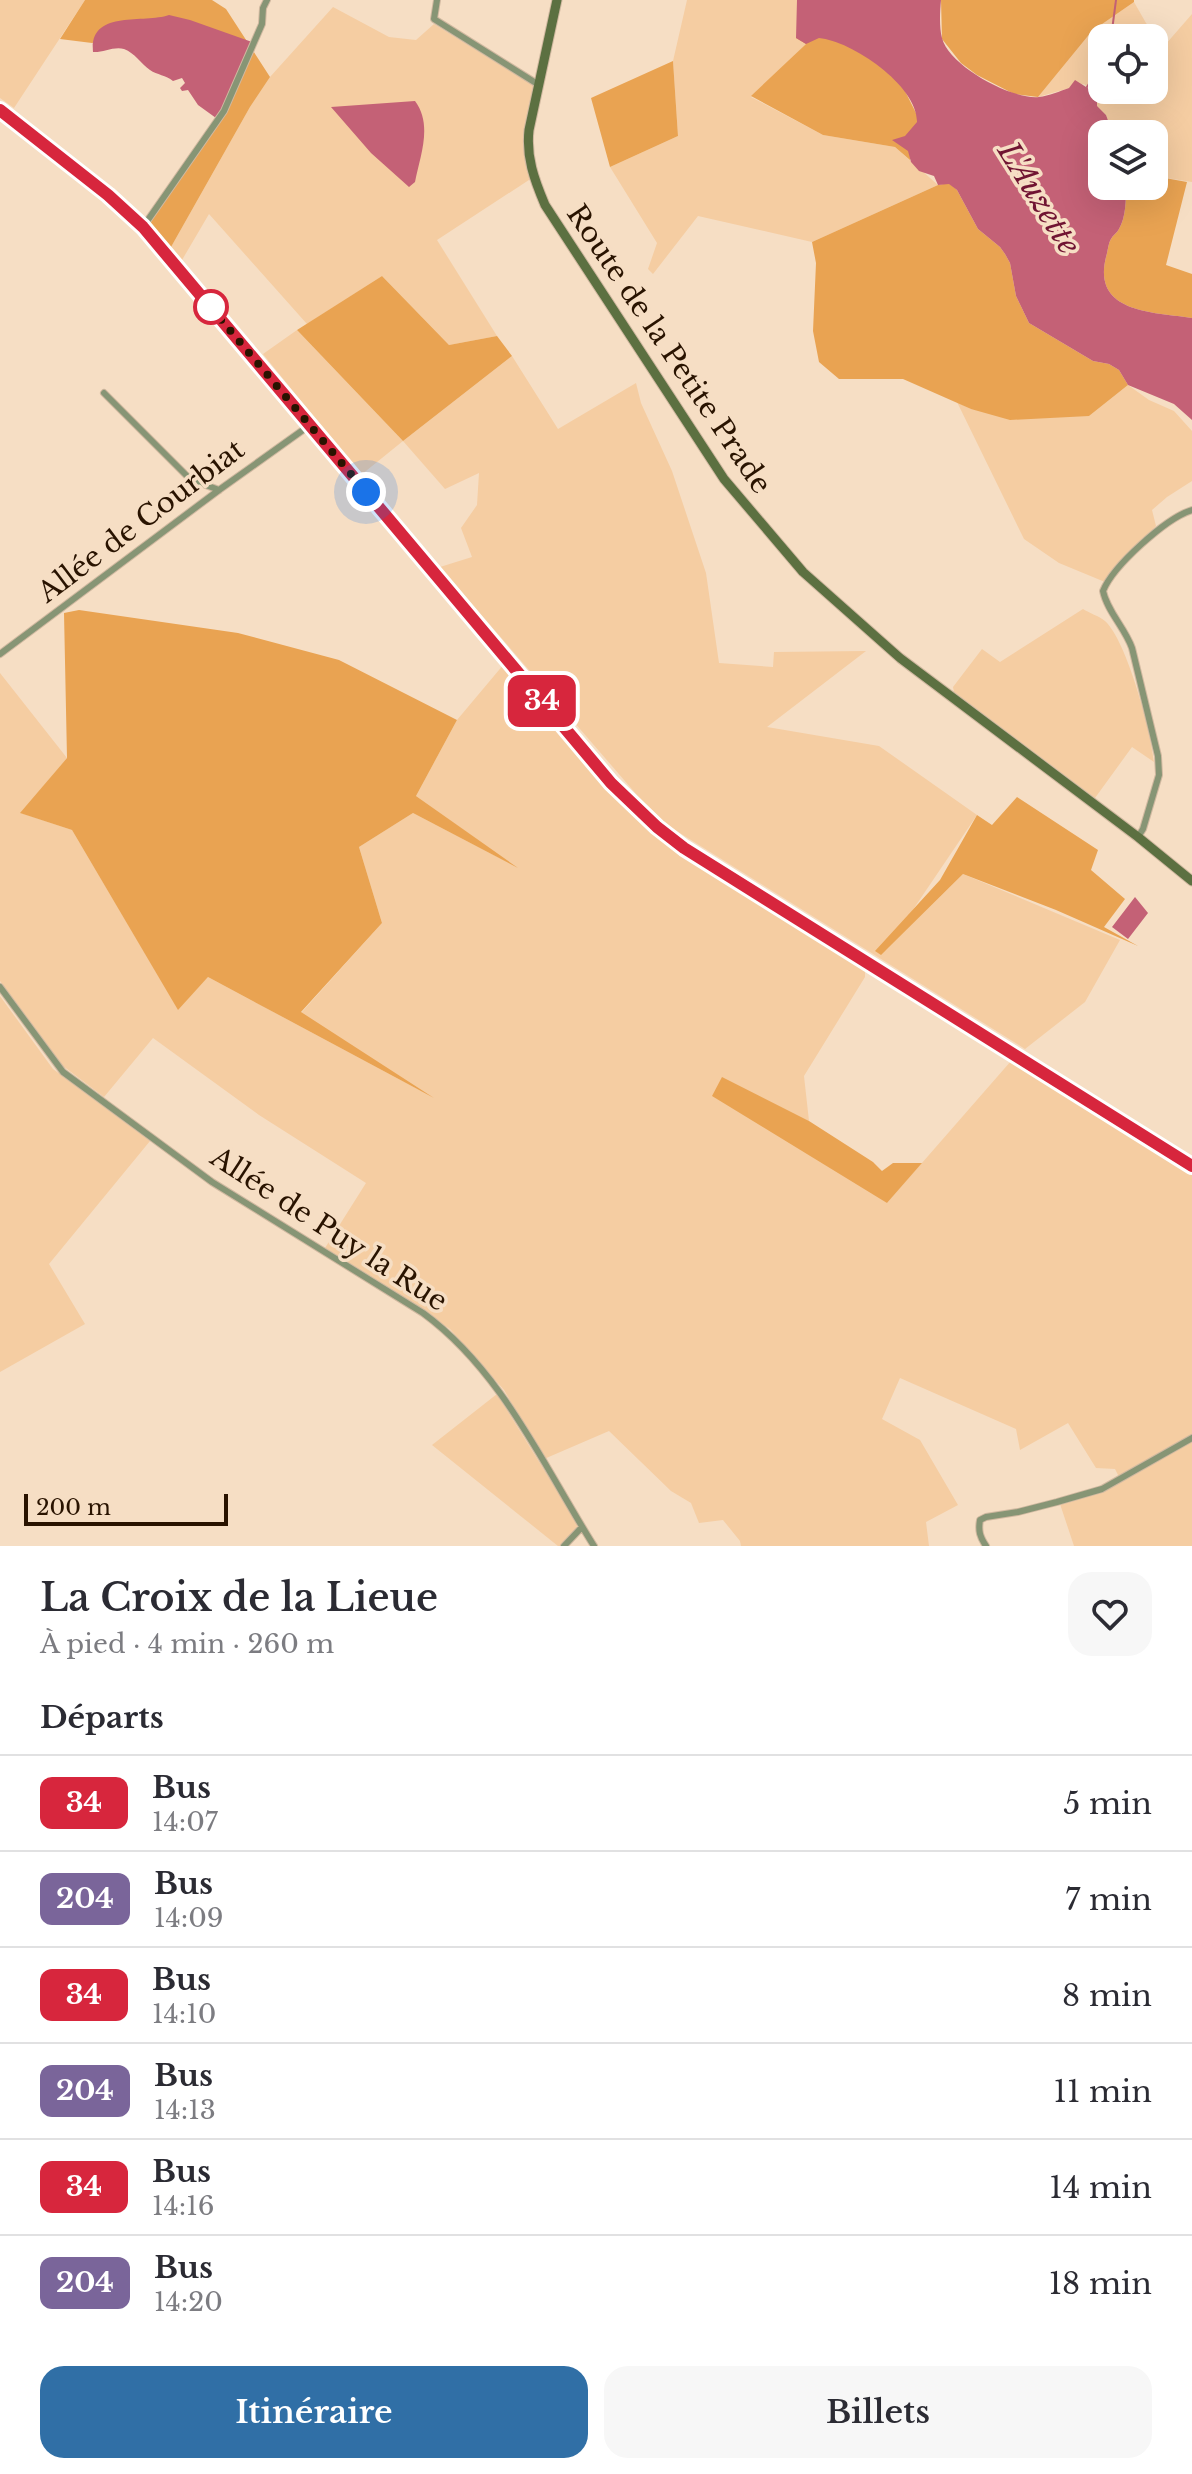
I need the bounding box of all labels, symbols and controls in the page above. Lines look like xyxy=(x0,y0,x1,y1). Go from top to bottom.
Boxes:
map controls xyxy=(1088,24,1168,200)
button: locate xyxy=(1088,24,1168,104)
button: layers xyxy=(1088,120,1168,200)
water label: L'Auzette xyxy=(989,134,1088,261)
street label: Route de la Petite Prade xyxy=(559,198,779,500)
unlabelled marker xyxy=(194,290,228,324)
street label: Allée de Courbiat xyxy=(30,432,252,611)
your location xyxy=(346,472,386,512)
line badge: 34 xyxy=(506,675,578,727)
text: 34 xyxy=(524,683,560,718)
street label: Allée de Puy la Rue xyxy=(203,1139,454,1319)
scale bar xyxy=(24,1490,228,1526)
text: 200 m xyxy=(36,1494,111,1521)
button: heart xyxy=(1068,1572,1152,1656)
text: La Croix de la Lieue xyxy=(40,1574,438,1621)
text: À pied · 4 min · 260 m xyxy=(40,1628,334,1660)
text: Départs xyxy=(40,1699,164,1736)
text: Bus xyxy=(152,1769,211,1806)
text: 34 xyxy=(66,1785,102,1820)
text: 5 min xyxy=(1063,1785,1152,1822)
text: 14:07 xyxy=(152,1806,218,1838)
text: Bus xyxy=(154,1865,213,1902)
text: 204 xyxy=(56,1881,114,1916)
text: 7 min xyxy=(1065,1881,1152,1918)
text: 14:09 xyxy=(154,1902,223,1934)
text: Bus xyxy=(152,1961,211,1998)
text: 34 xyxy=(66,1977,102,2012)
text: 8 min xyxy=(1062,1977,1152,2014)
text: 14:10 xyxy=(152,1998,216,2030)
text: Bus xyxy=(154,2057,213,2094)
text: 204 xyxy=(56,2073,114,2108)
text: 11 min xyxy=(1054,2073,1152,2110)
text: 14:13 xyxy=(154,2094,216,2126)
text: Bus xyxy=(152,2153,211,2190)
text: 34 xyxy=(66,2169,102,2204)
text: 14 min xyxy=(1049,2169,1152,2206)
text: 14:16 xyxy=(152,2190,215,2222)
text: Bus xyxy=(154,2249,213,2286)
text: 204 xyxy=(56,2265,114,2300)
text: 18 min xyxy=(1049,2265,1152,2302)
text: 14:20 xyxy=(154,2286,223,2318)
button: Itinéraire xyxy=(40,2366,588,2458)
button: Billets xyxy=(604,2366,1152,2458)

